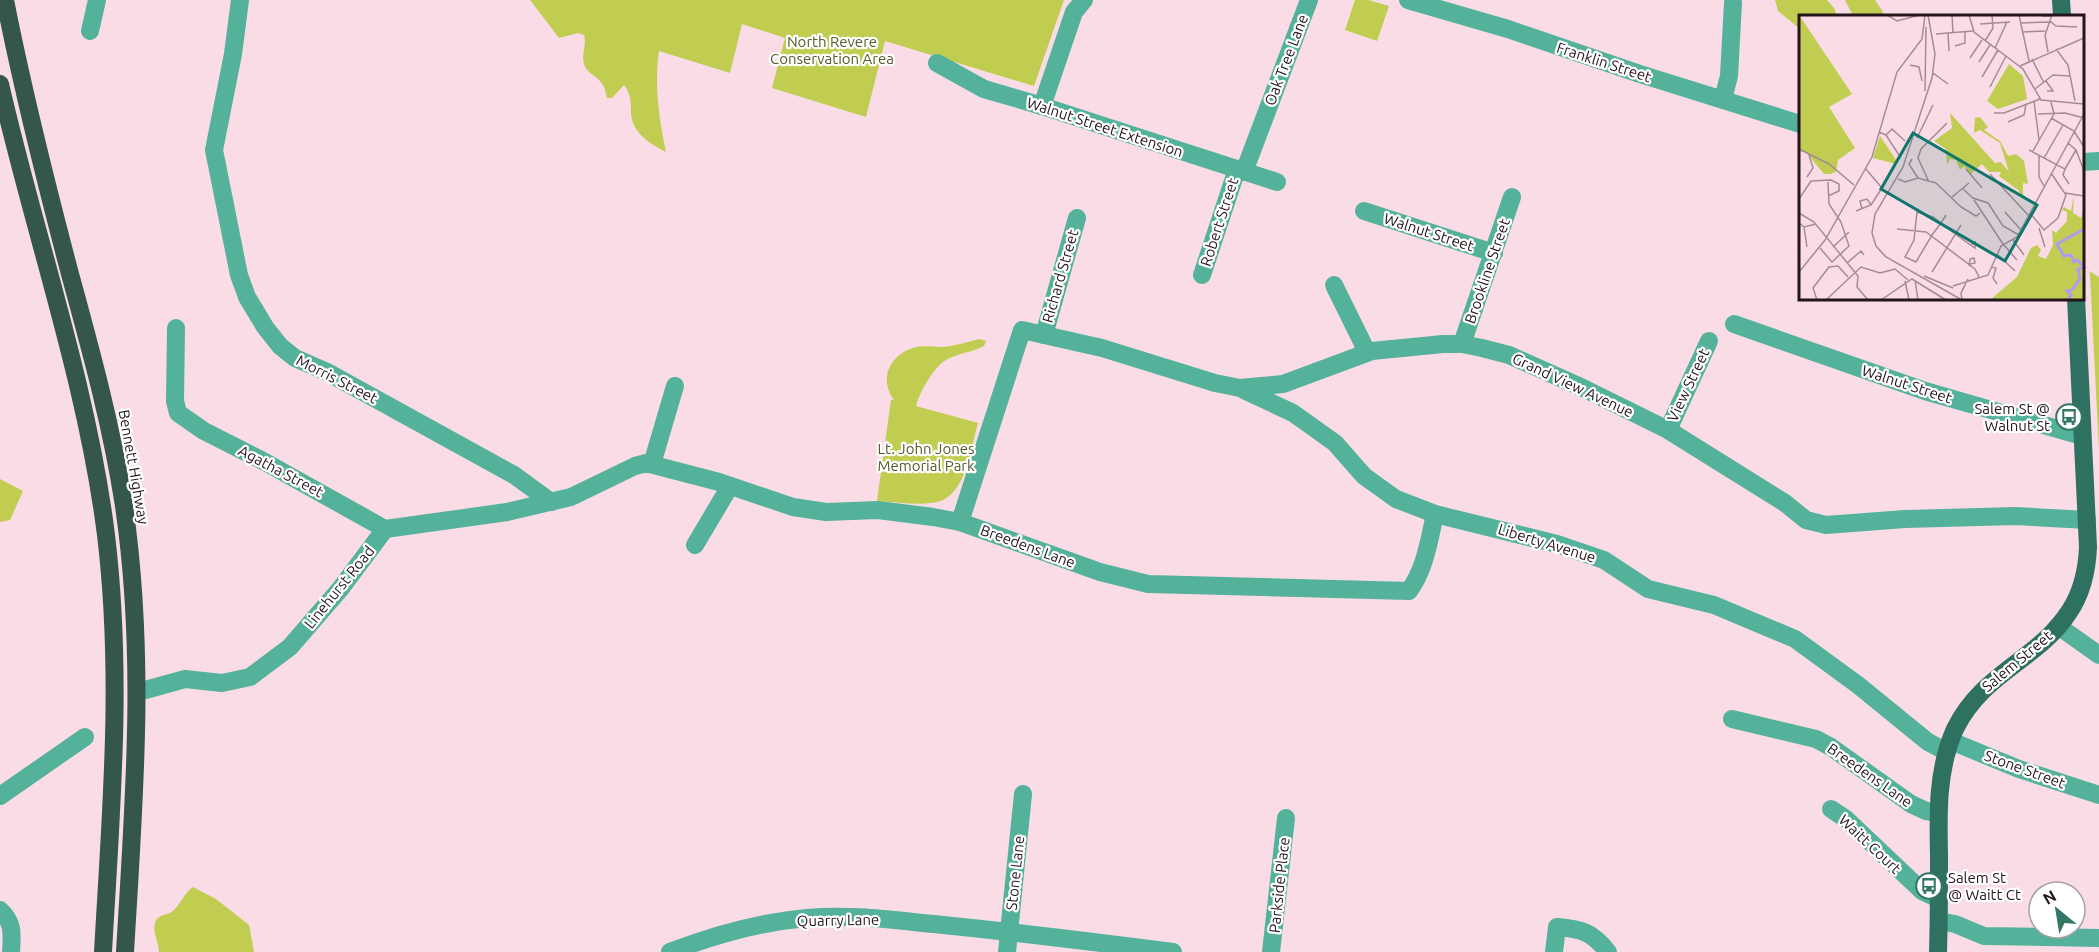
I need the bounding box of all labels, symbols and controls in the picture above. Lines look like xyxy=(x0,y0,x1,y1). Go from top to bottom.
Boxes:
street label: Oak Tree Lane xyxy=(1261,12,1311,108)
inset map xyxy=(1799,15,2084,300)
park label: North Revere Conservation Area xyxy=(770,33,894,67)
street label: Franklin Street xyxy=(1554,39,1654,85)
street label: Walnut Street Extension xyxy=(1025,94,1185,160)
street label: Robert Street xyxy=(1197,176,1241,268)
street label: Walnut Street xyxy=(1382,209,1476,255)
street label: Brookline Street xyxy=(1461,216,1513,326)
street label: Richard Street xyxy=(1039,227,1081,324)
street label: View Street xyxy=(1664,346,1712,424)
street label: Grand View Avenue xyxy=(1510,349,1636,421)
street label: Morris Street xyxy=(294,351,380,407)
street label: Walnut Street xyxy=(1860,361,1954,407)
place label: Salem St @ Walnut St xyxy=(1974,400,2050,434)
bus stop icon: Salem St @ Walnut St xyxy=(2054,402,2084,432)
street label: Bennett Highway xyxy=(116,408,152,526)
park label: Lt. John Jones Memorial Park xyxy=(877,440,975,474)
street label: Agatha Street xyxy=(236,442,326,501)
street label: Liberty Avenue xyxy=(1496,520,1598,566)
street label: Breedens Lane xyxy=(978,521,1078,571)
street label: Linehurst Road xyxy=(301,542,377,632)
street label: Salem Street xyxy=(1979,627,2056,695)
street label: Breedens Lane xyxy=(1824,739,1916,811)
street label: Stone Street xyxy=(1982,747,2068,791)
street label: Waitt Court xyxy=(1836,811,1904,877)
street label: Stone Lane xyxy=(1003,835,1027,911)
street label: Parkside Place xyxy=(1266,836,1292,934)
place label: Salem St @ Waitt Ct xyxy=(1948,869,2021,903)
bus stop icon: Salem St @ Waitt Ct xyxy=(1914,871,1944,901)
north arrow xyxy=(2027,880,2087,940)
text: N xyxy=(2040,886,2059,908)
street label: Quarry Lane xyxy=(797,911,879,929)

